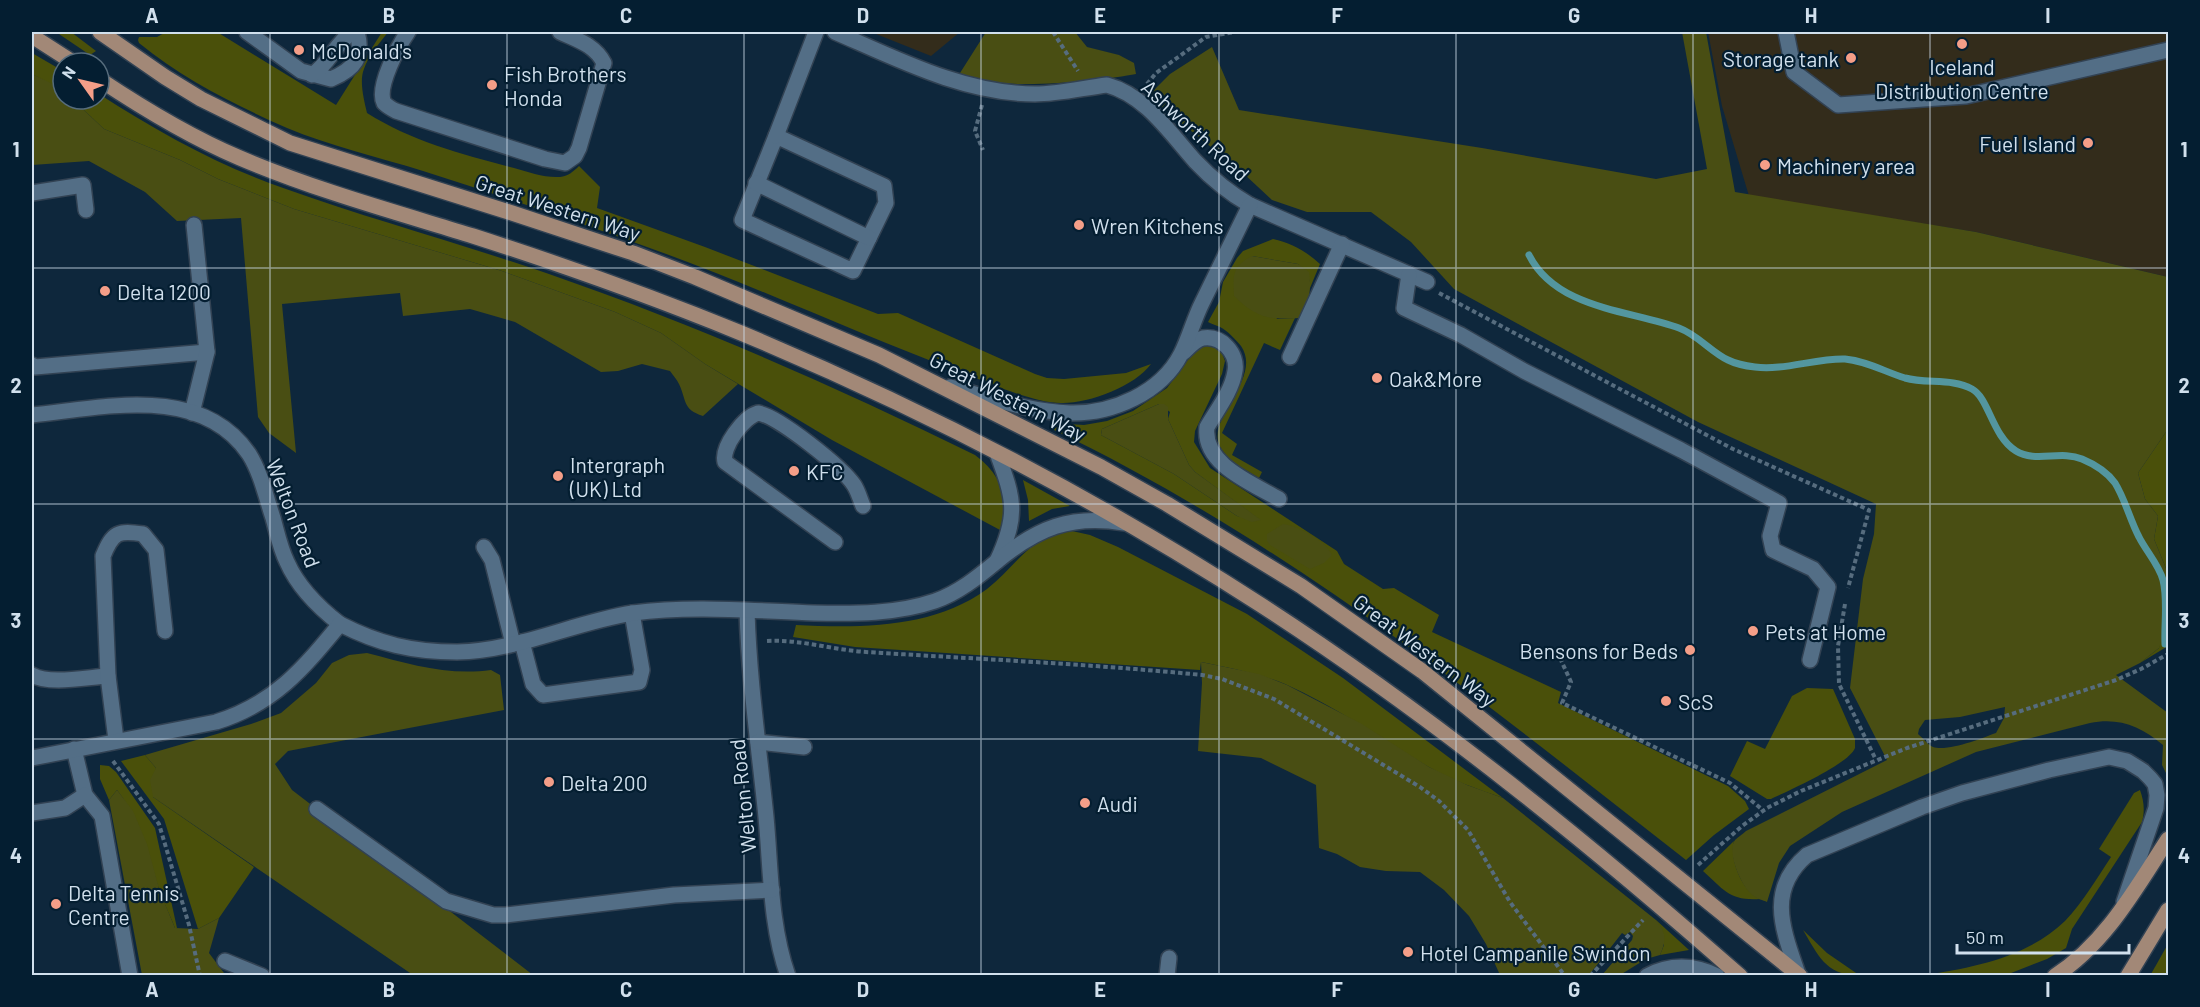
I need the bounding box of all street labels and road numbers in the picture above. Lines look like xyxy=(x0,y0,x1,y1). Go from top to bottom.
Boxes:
street label: Ashworth Road xyxy=(1137,74,1255,186)
street label: Great Western Way xyxy=(472,169,644,246)
street label: Great Western Way xyxy=(926,346,1091,446)
street label: Welton Road xyxy=(262,455,326,571)
street label: Great Western Way xyxy=(1349,588,1501,712)
street label: Welton Road xyxy=(724,738,760,854)

